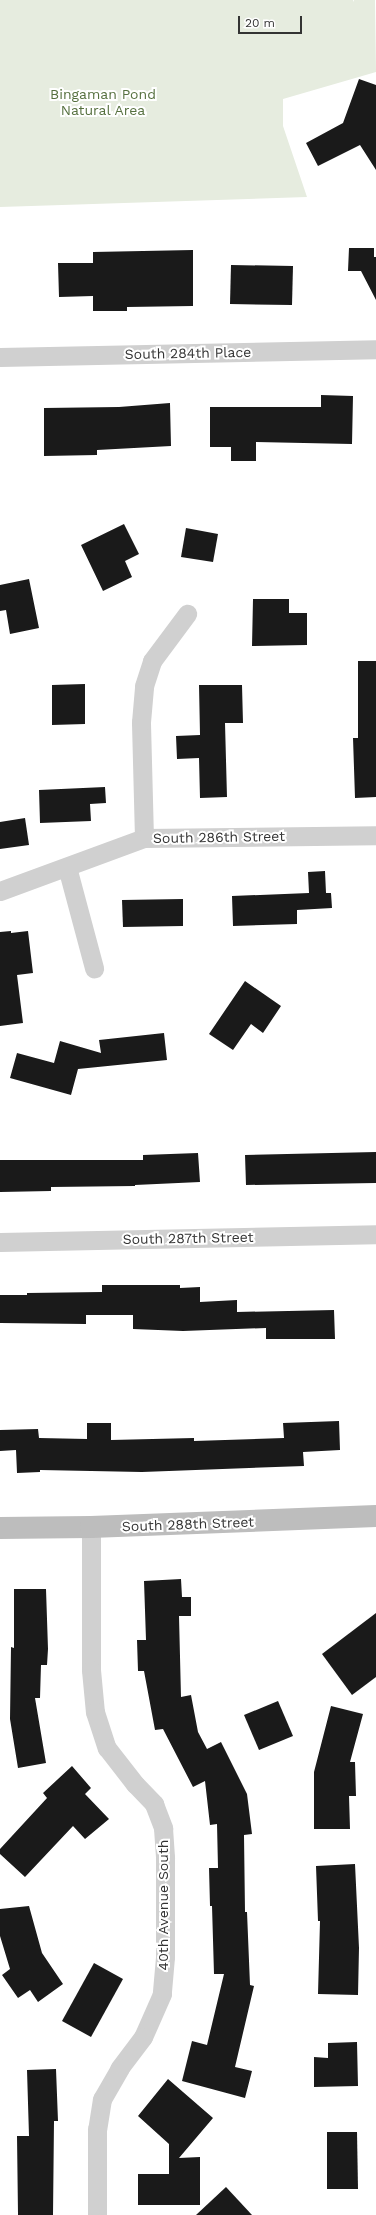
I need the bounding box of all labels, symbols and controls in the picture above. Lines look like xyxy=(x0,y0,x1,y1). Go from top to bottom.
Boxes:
scale bar xyxy=(240,8,304,34)
text: 20 m xyxy=(245,16,275,30)
park label: Bingaman Pond Natural Area xyxy=(50,86,156,118)
street label: South 284th Place xyxy=(125,343,251,363)
street label: South 286th Street xyxy=(153,827,285,847)
street label: South 287th Street xyxy=(122,1228,254,1248)
street label: South 288th Street xyxy=(122,1513,254,1535)
street label: 40th Avenue South xyxy=(155,1839,171,1971)

